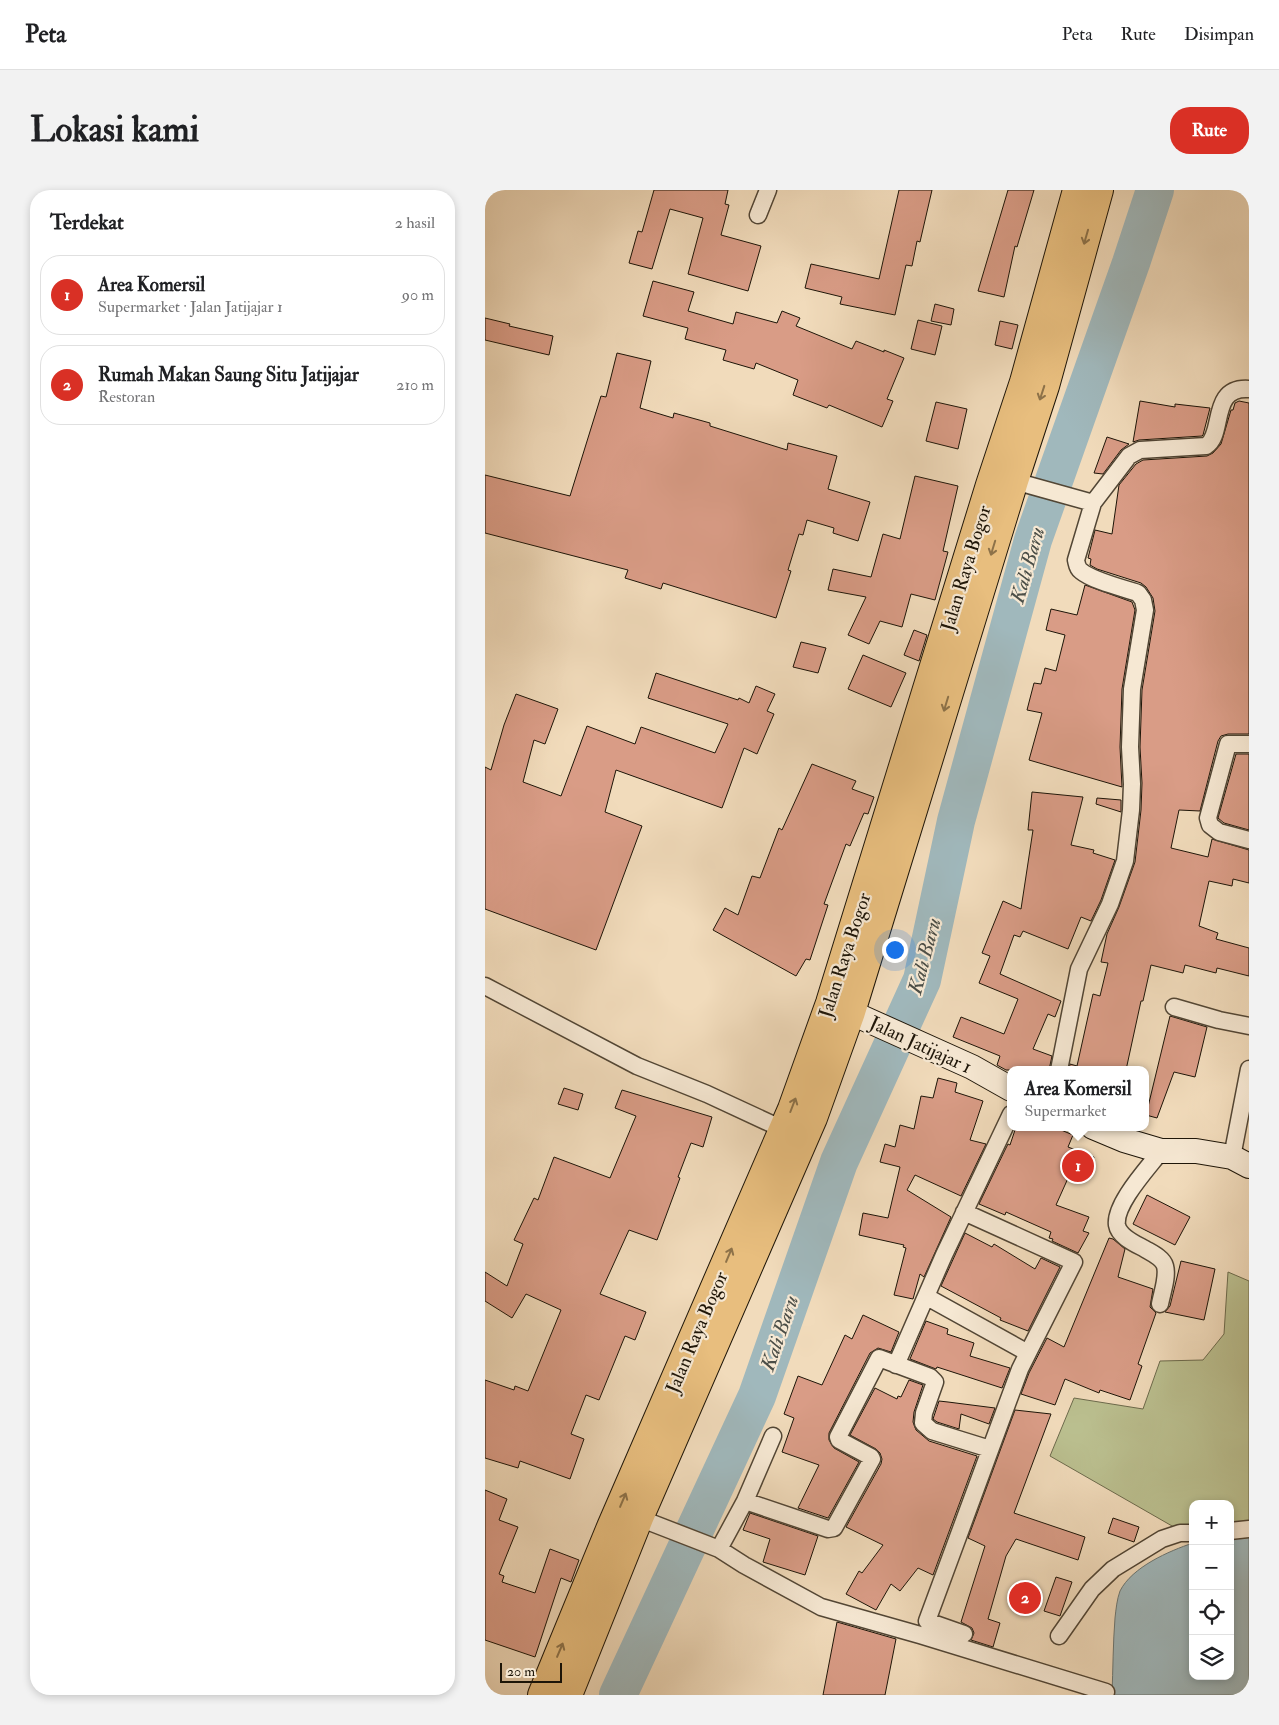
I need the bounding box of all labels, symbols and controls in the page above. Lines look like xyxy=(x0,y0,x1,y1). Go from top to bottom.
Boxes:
text: Peta xyxy=(25,19,66,50)
text: Peta xyxy=(1062,23,1093,46)
text: Rute xyxy=(1121,23,1156,46)
text: Disimpan xyxy=(1184,23,1254,46)
button: Rute xyxy=(1170,107,1249,154)
text: Lokasi kami xyxy=(30,108,199,152)
text: Terdekat xyxy=(50,209,124,236)
text: 2 hasil xyxy=(395,213,435,233)
one-way arrow xyxy=(1081,229,1091,245)
text: Area Komersil xyxy=(98,273,205,297)
text: 1 xyxy=(64,285,70,305)
text: 90 m xyxy=(402,285,434,305)
text: Supermarket · Jalan Jatijajar 1 xyxy=(98,297,283,317)
text: Rumah Makan Saung Situ Jatijajar xyxy=(98,363,359,387)
text: 2 xyxy=(63,375,71,395)
text: 210 m xyxy=(396,375,434,395)
one-way arrow xyxy=(1037,385,1047,401)
text: Restoran xyxy=(98,387,155,407)
street label: Jalan Raya Bogor xyxy=(935,503,996,635)
water label: Kali Baru xyxy=(1004,524,1050,607)
one-way arrow xyxy=(988,540,998,556)
one-way arrow xyxy=(940,695,950,711)
street label: Jalan Raya Bogor xyxy=(813,890,876,1022)
water label: Kali Baru xyxy=(902,915,947,998)
your location xyxy=(882,937,908,963)
street label: Jalan Jatijajar 1 xyxy=(865,1010,976,1079)
popup xyxy=(1007,1066,1149,1131)
text: Area Komersil xyxy=(1024,1077,1132,1101)
one-way arrow xyxy=(790,1098,799,1113)
text: Supermarket xyxy=(1024,1101,1106,1121)
pin: 1 xyxy=(1062,1147,1094,1185)
one-way arrow xyxy=(725,1248,735,1263)
street label: Jalan Raya Bogor xyxy=(660,1268,733,1398)
water label: Kali Baru xyxy=(755,1292,804,1375)
one-way arrow xyxy=(618,1493,628,1508)
map controls xyxy=(1189,1500,1234,1680)
button: + xyxy=(1189,1500,1234,1545)
button: − xyxy=(1189,1545,1234,1590)
pin: 2 xyxy=(1009,1579,1041,1617)
button: locate xyxy=(1189,1590,1234,1635)
button: layers xyxy=(1189,1635,1234,1680)
one-way arrow xyxy=(555,1643,565,1658)
scale bar xyxy=(500,1660,563,1683)
text: 20 m xyxy=(507,1663,535,1680)

